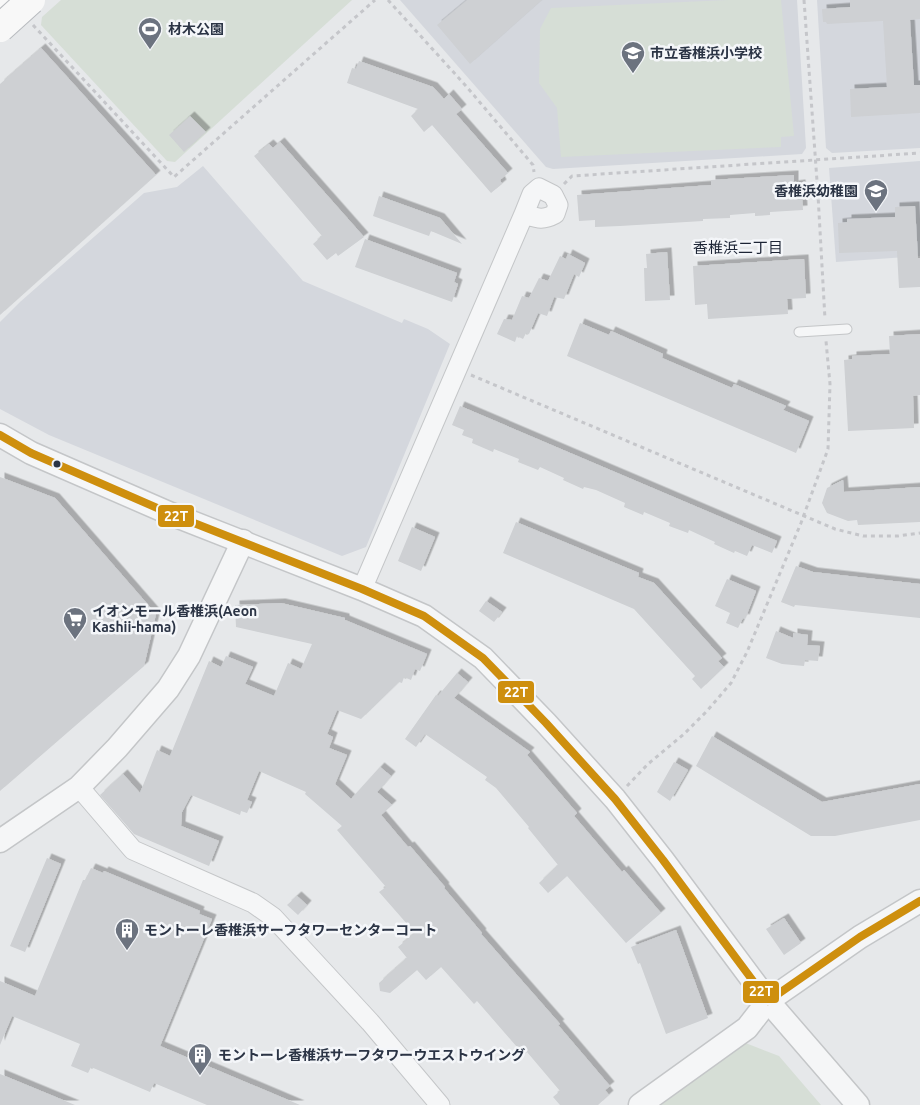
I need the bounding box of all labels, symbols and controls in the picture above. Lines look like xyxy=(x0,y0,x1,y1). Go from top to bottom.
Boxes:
sports icon: 材木公園 xyxy=(137,16,163,50)
place label: 材木公園 xyxy=(168,21,224,37)
school or university icon: 市立香椎浜小学校 xyxy=(620,40,646,74)
place label: 市立香椎浜小学校 xyxy=(650,45,762,61)
school or university icon: 香椎浜幼稚園 xyxy=(863,178,889,212)
place label: 香椎浜幼稚園 xyxy=(774,183,858,199)
district label: 香椎浜二丁目 xyxy=(693,239,783,256)
unlabelled marker xyxy=(52,459,62,469)
line badge: 22T xyxy=(157,504,195,528)
text: 22T xyxy=(164,508,189,524)
place label: イオンモール香椎浜(Aeon Kashii-hama) xyxy=(92,603,257,635)
supermarket icon: イオンモール香椎浜(Aeon Kashii-hama) xyxy=(62,606,88,640)
line badge: 22T xyxy=(497,680,535,704)
text: 22T xyxy=(504,684,529,700)
building icon: モントーレ香椎浜サーフタワーセンターコート xyxy=(114,917,140,951)
place label: モントーレ香椎浜サーフタワーセンターコート xyxy=(144,922,437,938)
line badge: 22T xyxy=(742,980,780,1004)
text: 22T xyxy=(749,983,774,999)
building icon: モントーレ香椎浜サーフタワーウエストウイング xyxy=(187,1042,213,1076)
place label: モントーレ香椎浜サーフタワーウエストウイング xyxy=(218,1047,525,1063)

